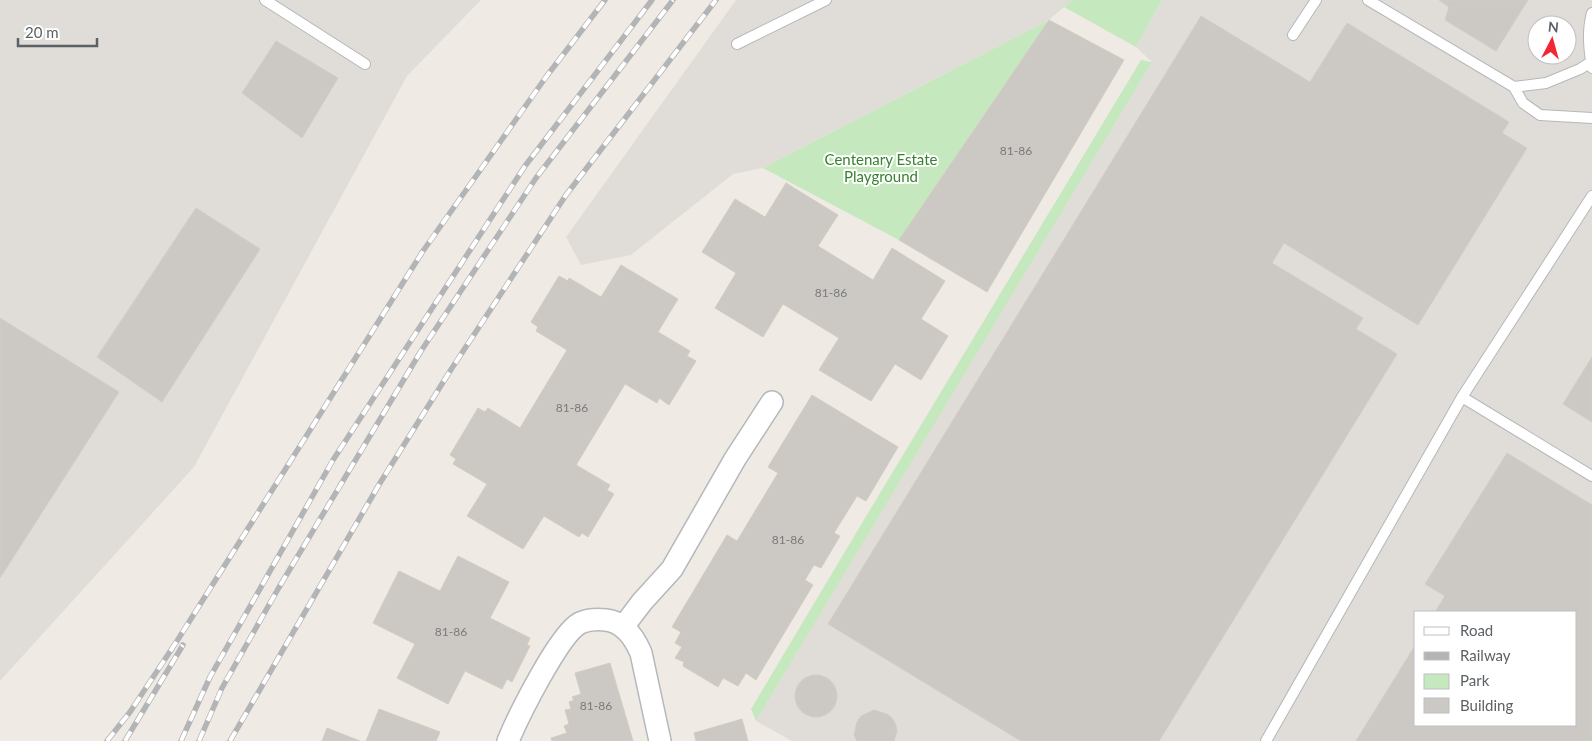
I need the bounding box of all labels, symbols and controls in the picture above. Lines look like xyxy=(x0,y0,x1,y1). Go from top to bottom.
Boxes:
scale bar xyxy=(18,15,96,47)
north arrow xyxy=(1527,15,1577,65)
text: N xyxy=(1547,18,1560,36)
text: 20 m xyxy=(25,23,59,41)
house number: 81-86 xyxy=(1000,143,1032,158)
park label: Centenary Estate Playground xyxy=(825,150,937,185)
house number: 81-86 xyxy=(815,285,847,300)
house number: 81-86 xyxy=(556,400,588,415)
house number: 81-86 xyxy=(772,532,804,547)
legend xyxy=(1414,611,1577,726)
text: Road xyxy=(1460,621,1493,639)
house number: 81-86 xyxy=(435,624,467,639)
text: Railway xyxy=(1460,646,1511,664)
text: Park xyxy=(1460,671,1490,689)
text: Building xyxy=(1460,696,1513,714)
house number: 81-86 xyxy=(580,698,612,713)

